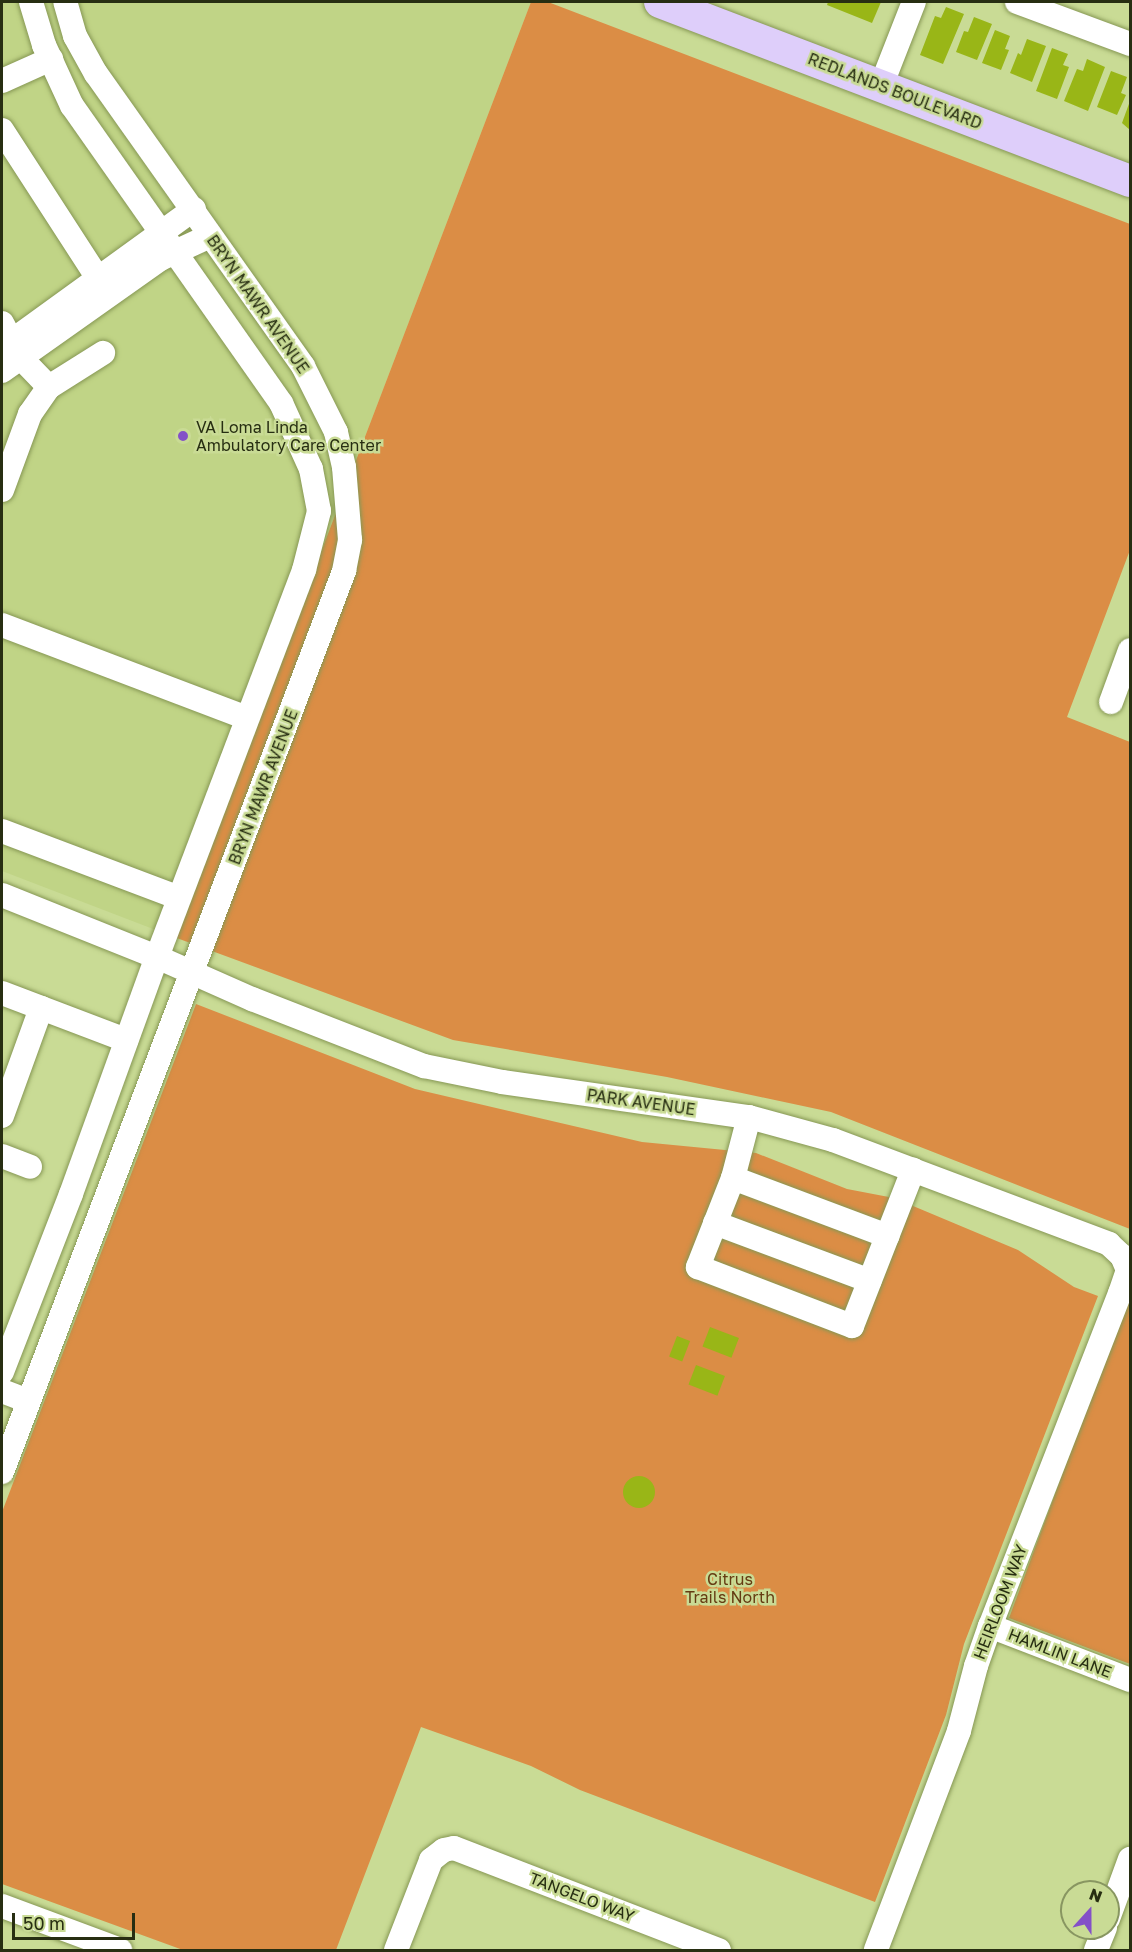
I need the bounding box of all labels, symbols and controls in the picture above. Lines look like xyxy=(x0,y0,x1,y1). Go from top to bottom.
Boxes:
street label: REDLANDS BOULEVARD xyxy=(805,49,985,133)
street label: BRYN MAWR AVENUE xyxy=(203,231,313,377)
place label: VA Loma Linda Ambulatory Care Center xyxy=(196,417,381,455)
marker: VA Loma Linda Ambulatory Care Center xyxy=(174,427,192,445)
street label: BRYN MAWR AVENUE xyxy=(225,707,301,867)
street label: PARK AVENUE xyxy=(586,1085,696,1119)
street label: HEIRLOOM WAY xyxy=(969,1542,1031,1662)
park label: Citrus Trails North xyxy=(685,1569,775,1607)
street label: HAMLIN LANE xyxy=(1006,1624,1114,1682)
street label: TANGELO WAY xyxy=(527,1868,637,1926)
north arrow xyxy=(1060,1880,1120,1940)
text: N xyxy=(1086,1884,1105,1907)
scale bar xyxy=(15,1901,138,1939)
text: 50 m xyxy=(23,1912,65,1934)

